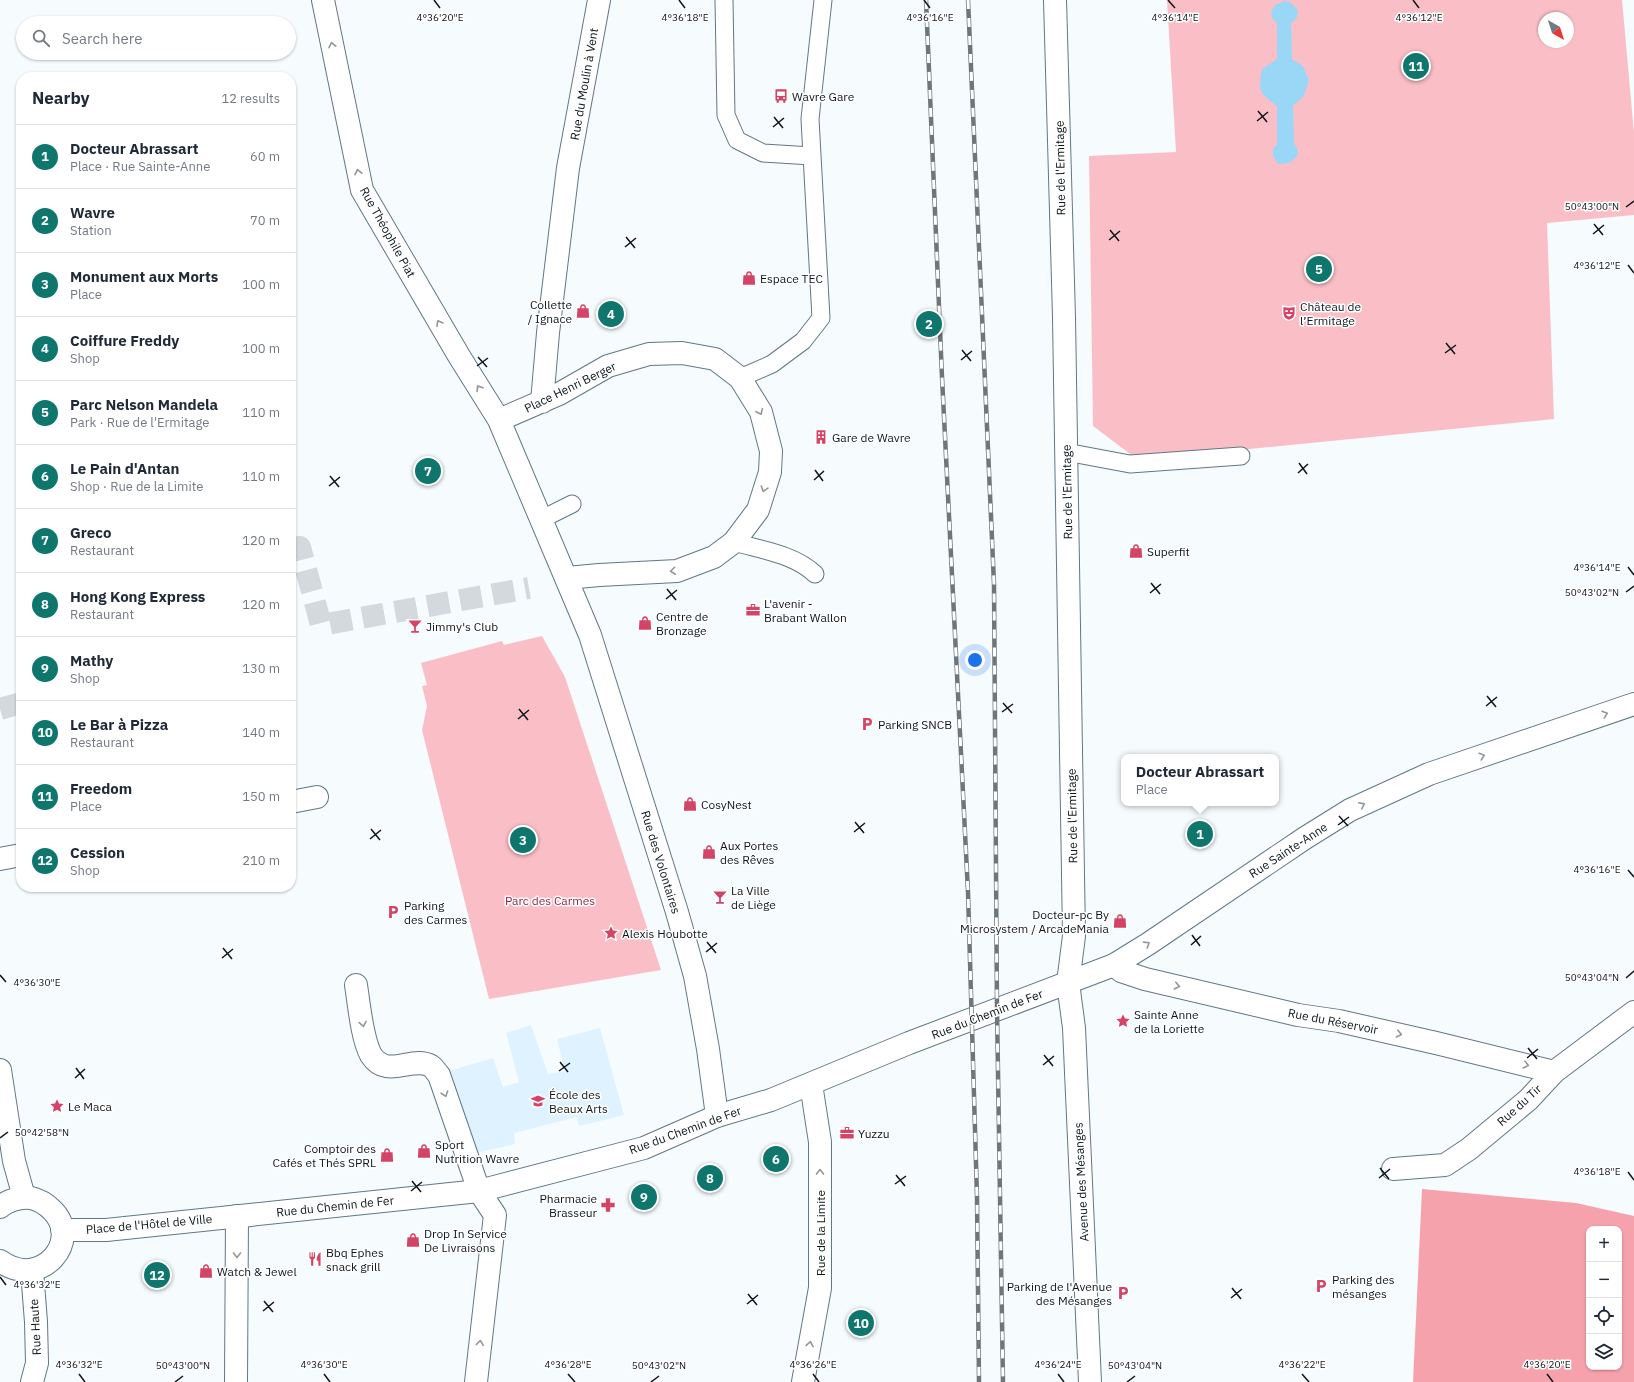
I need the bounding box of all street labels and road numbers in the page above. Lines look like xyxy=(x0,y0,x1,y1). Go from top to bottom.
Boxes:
street label: Rue du Moulin à Vent xyxy=(567,27,601,141)
street label: Rue de l'Ermitage xyxy=(1052,120,1068,216)
street label: Rue Théophile Piat xyxy=(357,184,419,280)
street label: Place Henri Berger xyxy=(522,358,619,416)
street label: Rue de l'Ermitage xyxy=(1059,444,1075,540)
street label: Rue de l'Ermitage xyxy=(1064,768,1080,864)
street label: Rue des Volontaires xyxy=(638,809,684,916)
street label: Rue Sainte-Anne xyxy=(1246,819,1330,881)
street label: Rue du Chemin de Fer xyxy=(929,986,1045,1042)
street label: Rue du Réservoir xyxy=(1287,1005,1380,1037)
street label: Rue du Tir xyxy=(1494,1081,1545,1129)
street label: Rue du Chemin de Fer xyxy=(627,1103,744,1157)
street label: Avenue des Mésanges xyxy=(1070,1122,1092,1242)
street label: Rue de la Limite xyxy=(813,1190,828,1276)
street label: Rue du Chemin de Fer xyxy=(275,1192,395,1220)
street label: Place de l'Hôtel de Ville xyxy=(85,1211,213,1237)
street label: Rue Haute xyxy=(26,1298,44,1356)

